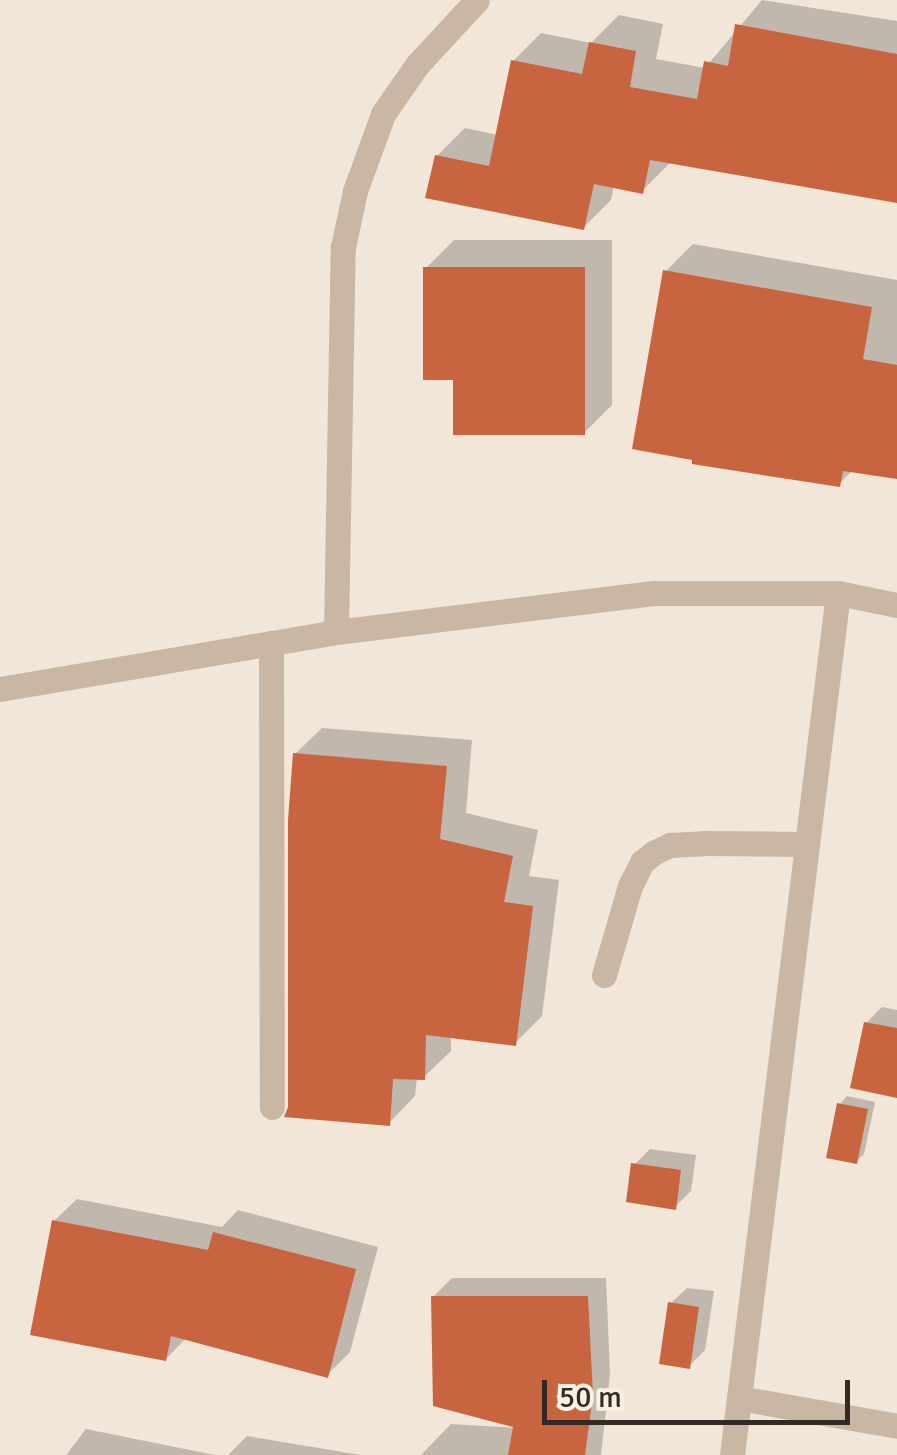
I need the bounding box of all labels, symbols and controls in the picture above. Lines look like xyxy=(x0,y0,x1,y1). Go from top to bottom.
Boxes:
scale bar xyxy=(547,1360,854,1422)
text: 50 m xyxy=(559,1379,622,1416)

